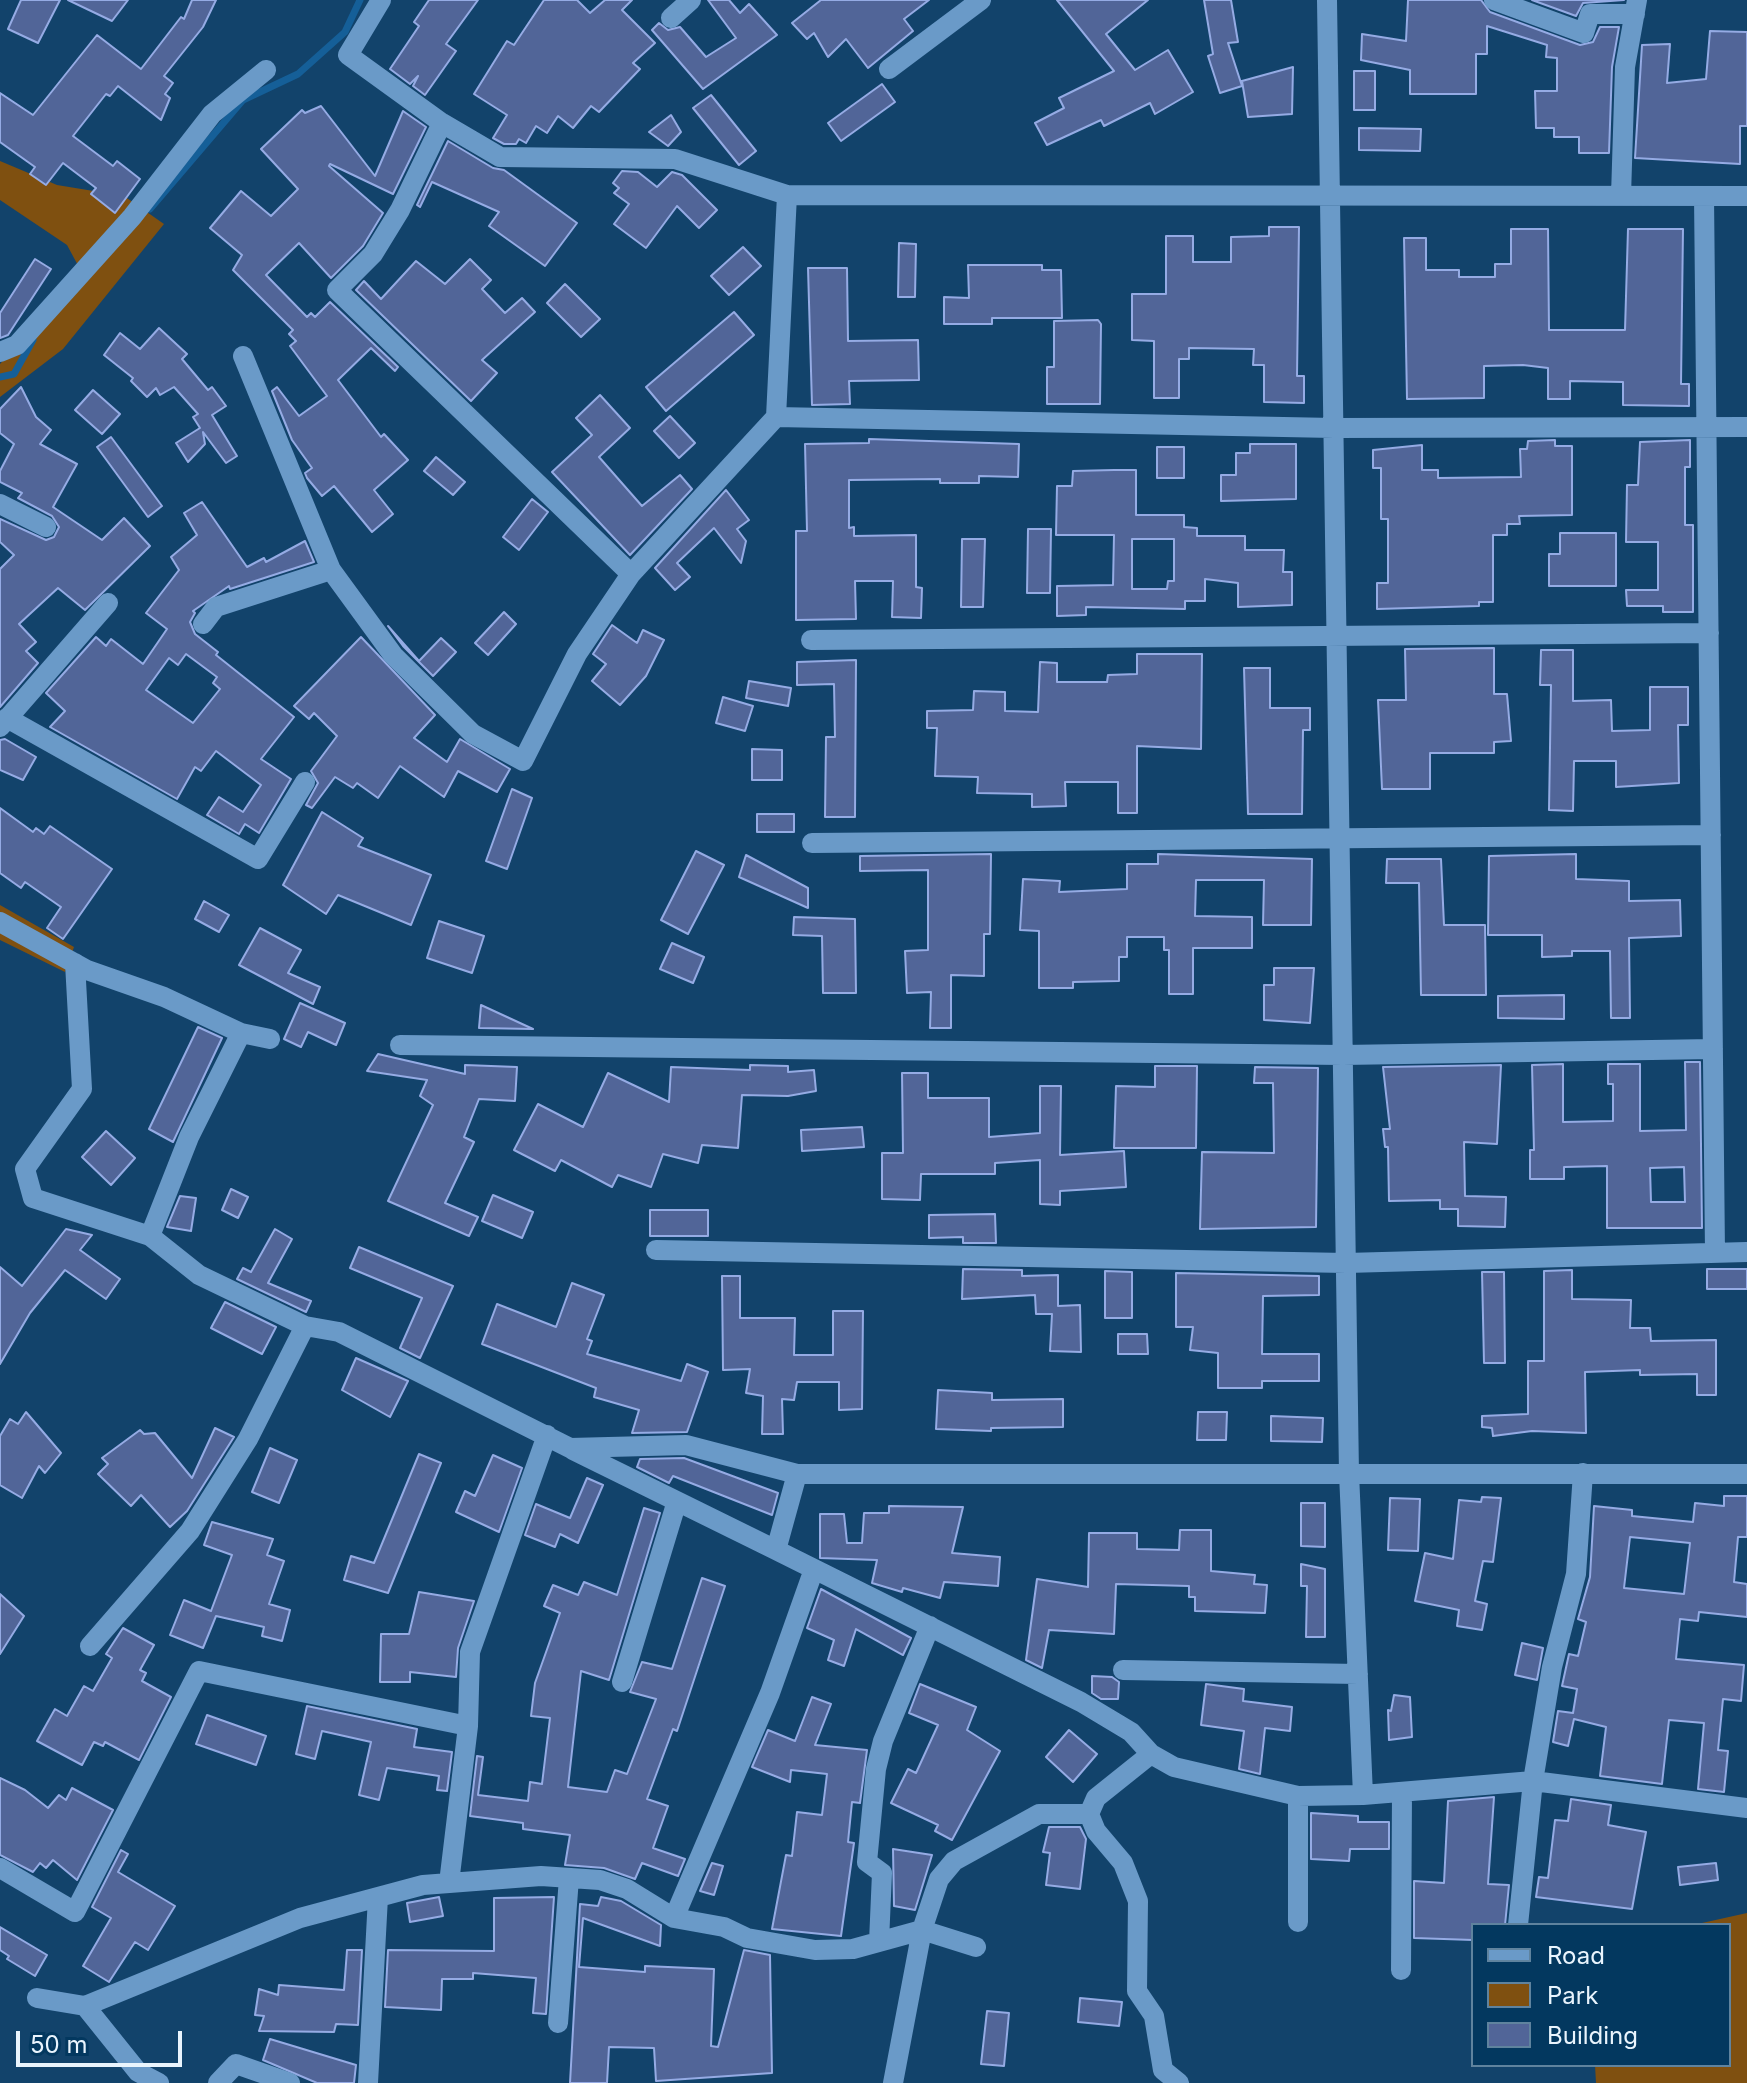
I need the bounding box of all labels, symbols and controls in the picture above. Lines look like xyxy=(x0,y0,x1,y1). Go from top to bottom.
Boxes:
legend xyxy=(1471,1923,1731,2067)
text: Road xyxy=(1547,1941,1605,1970)
text: Park xyxy=(1547,1981,1598,2010)
scale bar xyxy=(20,2015,186,2065)
text: Building xyxy=(1547,2021,1638,2050)
text: 50 m xyxy=(30,2030,88,2059)

